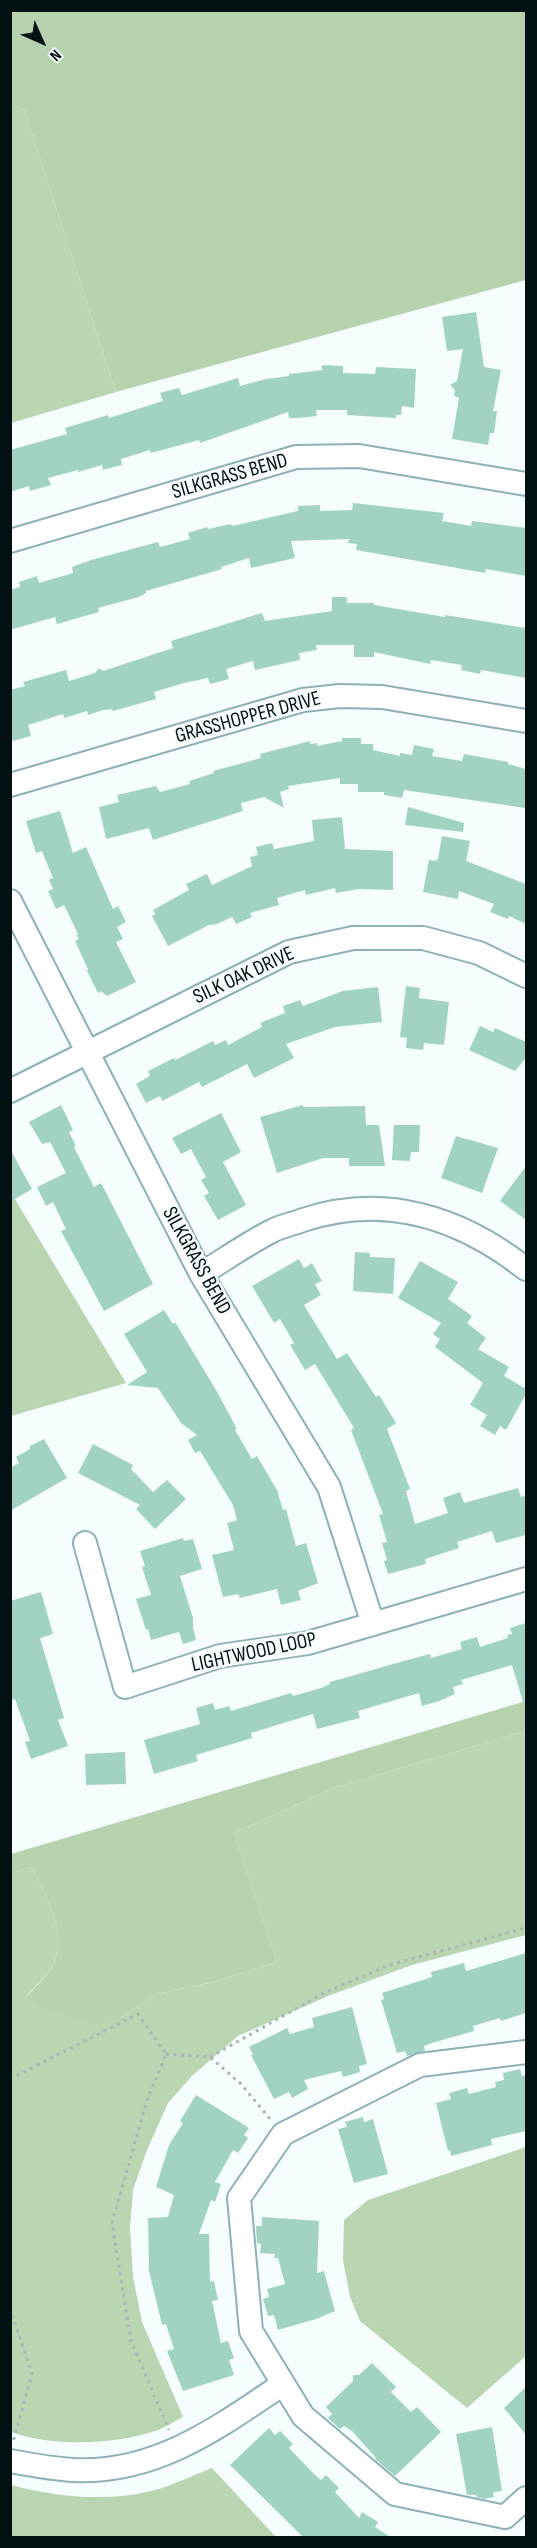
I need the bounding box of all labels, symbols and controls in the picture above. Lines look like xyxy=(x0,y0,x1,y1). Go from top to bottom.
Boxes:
north arrow xyxy=(12,12,72,72)
text: N xyxy=(45,45,65,65)
street label: SILKGRASS BEND xyxy=(169,448,291,506)
street label: GRASSHOPPER DRIVE xyxy=(173,686,323,750)
street label: SILK OAK DRIVE xyxy=(190,942,298,1010)
street label: SILKGRASS BEND xyxy=(156,1203,236,1319)
street label: LIGHTWOOD LOOP xyxy=(189,1628,319,1678)

